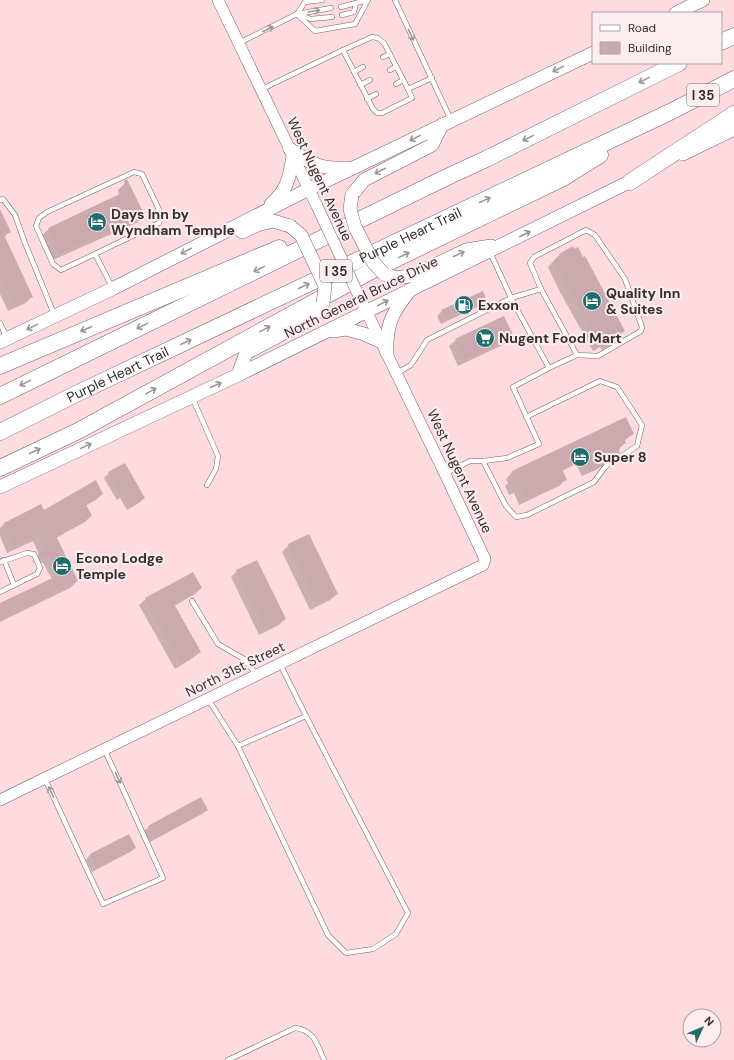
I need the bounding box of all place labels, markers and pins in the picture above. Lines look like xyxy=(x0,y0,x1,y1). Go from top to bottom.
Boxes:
place label: Days Inn by Wyndham Temple xyxy=(111,205,235,239)
hotel icon: Days Inn by Wyndham Temple xyxy=(86,211,108,233)
place label: Quality Inn & Suites xyxy=(606,284,680,318)
hotel icon: Quality Inn & Suites xyxy=(581,290,603,312)
fuel station icon: Exxon xyxy=(453,294,475,316)
place label: Exxon xyxy=(478,296,519,314)
supermarket icon: Nugent Food Mart xyxy=(474,327,496,349)
place label: Nugent Food Mart xyxy=(499,329,622,347)
hotel icon: Super 8 xyxy=(569,446,591,468)
place label: Super 8 xyxy=(594,448,647,466)
place label: Econo Lodge Temple xyxy=(76,549,163,583)
hotel icon: Econo Lodge Temple xyxy=(51,555,73,577)

